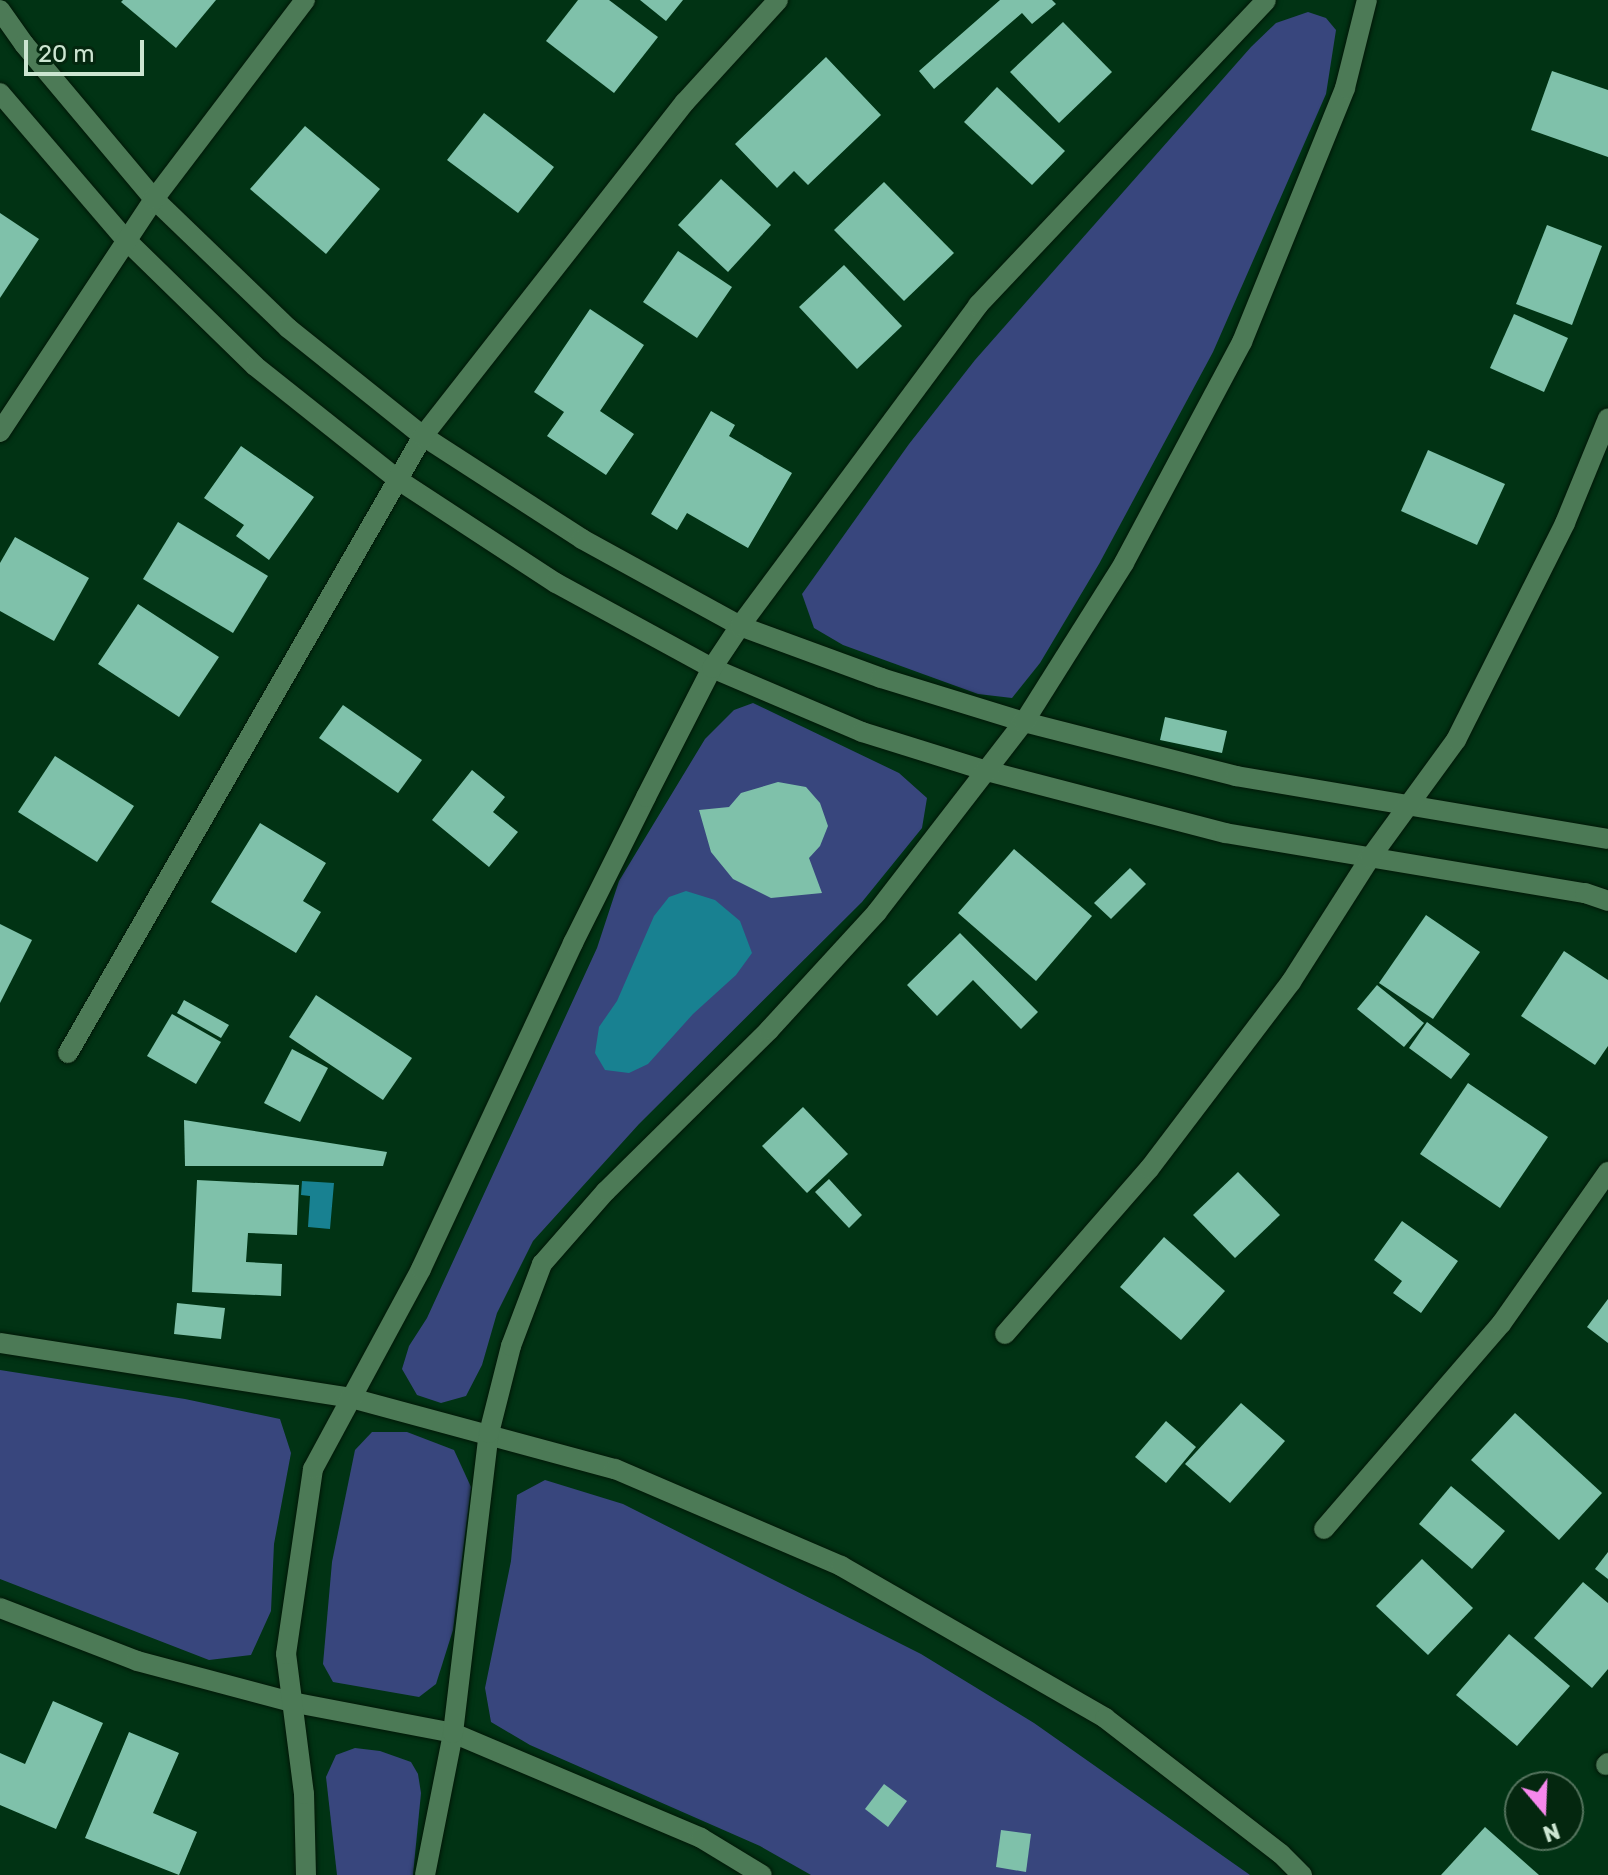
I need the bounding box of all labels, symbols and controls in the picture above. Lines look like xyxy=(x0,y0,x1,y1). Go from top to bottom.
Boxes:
scale bar xyxy=(28,24,148,74)
text: 20 m xyxy=(38,40,95,68)
north arrow xyxy=(1504,1771,1584,1851)
text: N xyxy=(1539,1817,1563,1848)

